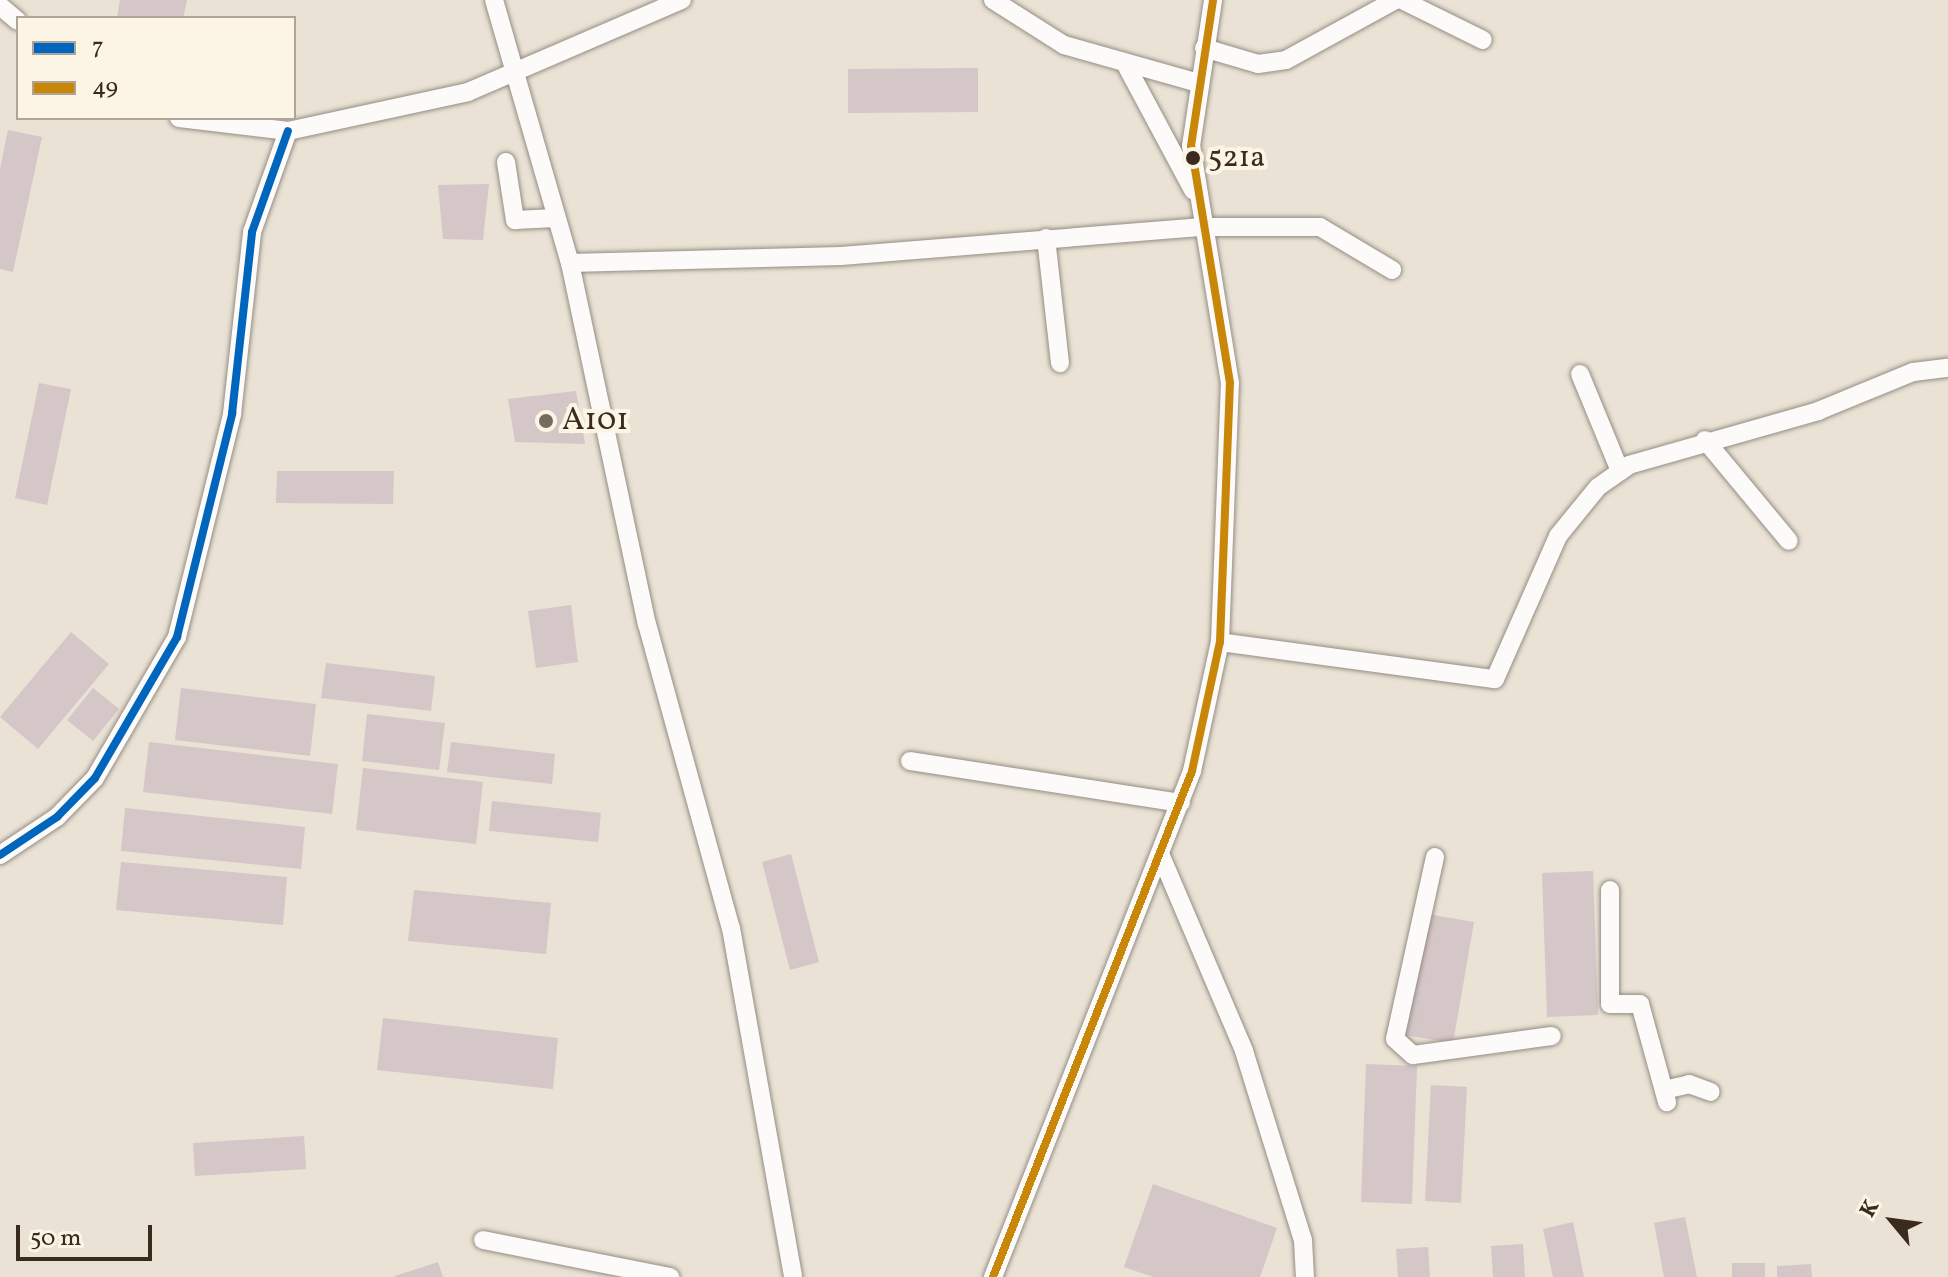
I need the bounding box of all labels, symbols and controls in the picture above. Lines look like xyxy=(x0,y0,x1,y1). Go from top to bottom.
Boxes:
legend xyxy=(16,16,296,120)
text: 7 xyxy=(92,31,104,65)
text: 49 xyxy=(92,71,118,105)
place label: 521a xyxy=(1208,140,1265,176)
marker: 521a xyxy=(1185,150,1201,166)
place label: A101 xyxy=(562,402,629,440)
marker: A101 xyxy=(537,412,555,430)
north arrow xyxy=(1852,1181,1932,1261)
text: K xyxy=(1853,1195,1888,1224)
scale bar xyxy=(20,1209,156,1259)
text: 50 m xyxy=(30,1222,82,1256)

